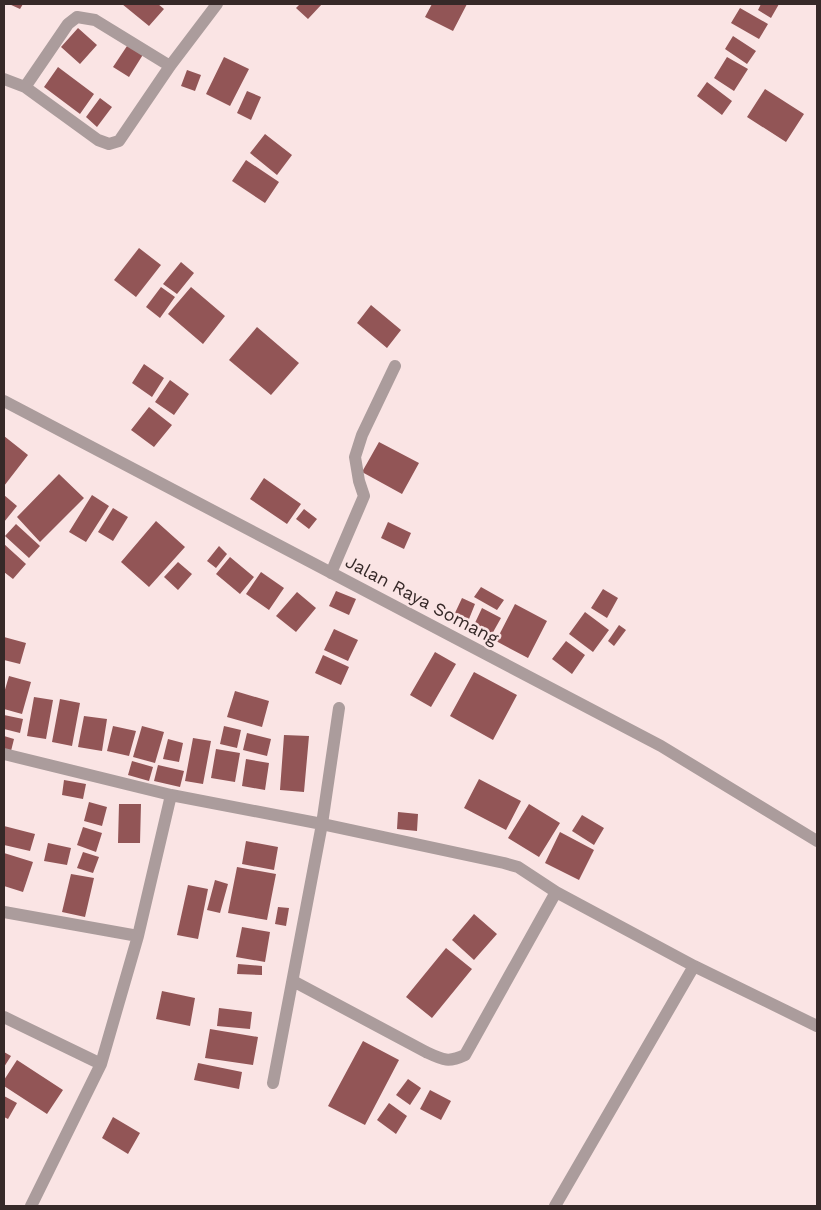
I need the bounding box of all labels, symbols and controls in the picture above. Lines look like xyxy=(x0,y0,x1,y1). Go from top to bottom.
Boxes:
street label: Jalan Raya Somang xyxy=(342,550,503,649)

